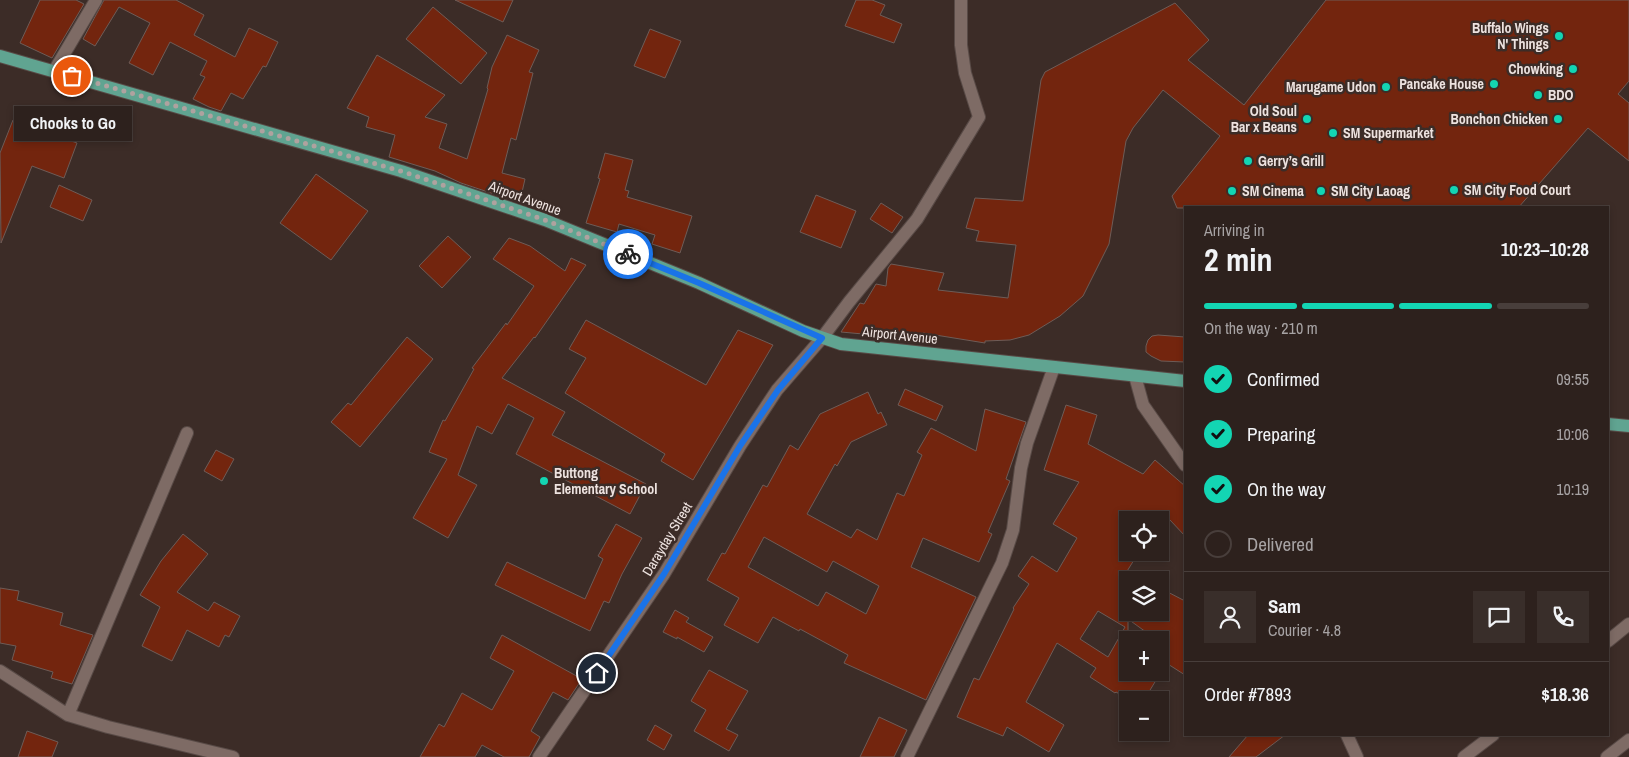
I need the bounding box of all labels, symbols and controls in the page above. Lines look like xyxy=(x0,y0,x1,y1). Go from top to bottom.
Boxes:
place label: Buffalo Wings N' Things xyxy=(1472,19,1549,53)
marker: Buffalo Wings N' Things xyxy=(1553,30,1565,42)
pin xyxy=(51,55,93,97)
place label: Chowking xyxy=(1508,60,1563,78)
icon: bag xyxy=(58,62,86,90)
marker: Chowking xyxy=(1567,63,1579,75)
place label: Pancake House xyxy=(1399,75,1484,93)
place label: Marugame Udon xyxy=(1286,78,1376,96)
marker: Pancake House xyxy=(1488,78,1500,90)
marker: Marugame Udon xyxy=(1380,81,1392,93)
place label: BDO xyxy=(1548,86,1574,104)
marker: BDO xyxy=(1532,89,1544,101)
place label: Old Soul Bar x Beans xyxy=(1231,102,1297,136)
callout: Chooks to Go xyxy=(13,106,131,141)
place label: Bonchon Chicken xyxy=(1450,110,1548,128)
text: Chooks to Go xyxy=(30,112,116,134)
marker: Old Soul Bar x Beans xyxy=(1301,113,1313,125)
marker: Bonchon Chicken xyxy=(1552,113,1564,125)
place label: SM Supermarket xyxy=(1343,124,1434,142)
marker: SM Supermarket xyxy=(1327,127,1339,139)
place label: Gerry’s Grill xyxy=(1258,152,1324,170)
marker: Gerry’s Grill xyxy=(1242,155,1254,167)
street label: Airport Avenue xyxy=(485,176,564,219)
place label: SM City Food Court xyxy=(1464,181,1571,199)
place label: SM Cinema xyxy=(1242,182,1304,200)
place label: SM City Laoag xyxy=(1331,182,1410,200)
marker: SM City Food Court xyxy=(1448,184,1460,196)
marker: SM Cinema xyxy=(1226,185,1238,197)
marker: SM City Laoag xyxy=(1315,185,1327,197)
text: Arriving in xyxy=(1204,219,1265,241)
courier xyxy=(603,229,653,279)
text: 10:23–10:28 xyxy=(1501,236,1589,262)
text: 2 min xyxy=(1204,238,1273,281)
icon: bike xyxy=(614,240,642,268)
text: On the way · 210 m xyxy=(1204,317,1318,339)
street label: Airport Avenue xyxy=(860,322,939,348)
icon: check xyxy=(1204,365,1232,393)
text: Confirmed xyxy=(1247,366,1320,392)
text: 09:55 xyxy=(1556,368,1589,390)
icon: check xyxy=(1204,420,1232,448)
text: Preparing xyxy=(1247,421,1315,447)
text: 10:06 xyxy=(1556,423,1589,445)
place label: Buttong Elementary School xyxy=(554,464,657,498)
marker: Buttong Elementary School xyxy=(538,475,550,487)
icon: check xyxy=(1204,475,1232,503)
text: On the way xyxy=(1247,476,1326,502)
text: 10:19 xyxy=(1556,478,1589,500)
street label: Darayday Street xyxy=(638,499,696,579)
map controls xyxy=(1119,511,1169,741)
button: locate xyxy=(1119,511,1169,561)
text: Delivered xyxy=(1247,531,1314,557)
button: layers xyxy=(1119,571,1169,621)
button: person xyxy=(1204,591,1256,643)
button: chat xyxy=(1473,591,1525,643)
button: phone xyxy=(1537,591,1589,643)
text: Sam xyxy=(1268,593,1301,619)
text: Courier · 4.8 xyxy=(1268,619,1341,641)
button: + xyxy=(1119,631,1169,681)
pin xyxy=(576,652,618,694)
icon: home xyxy=(583,659,611,687)
text: Order #7893 xyxy=(1204,681,1291,707)
text: $18.36 xyxy=(1541,681,1589,707)
button: − xyxy=(1119,691,1169,741)

